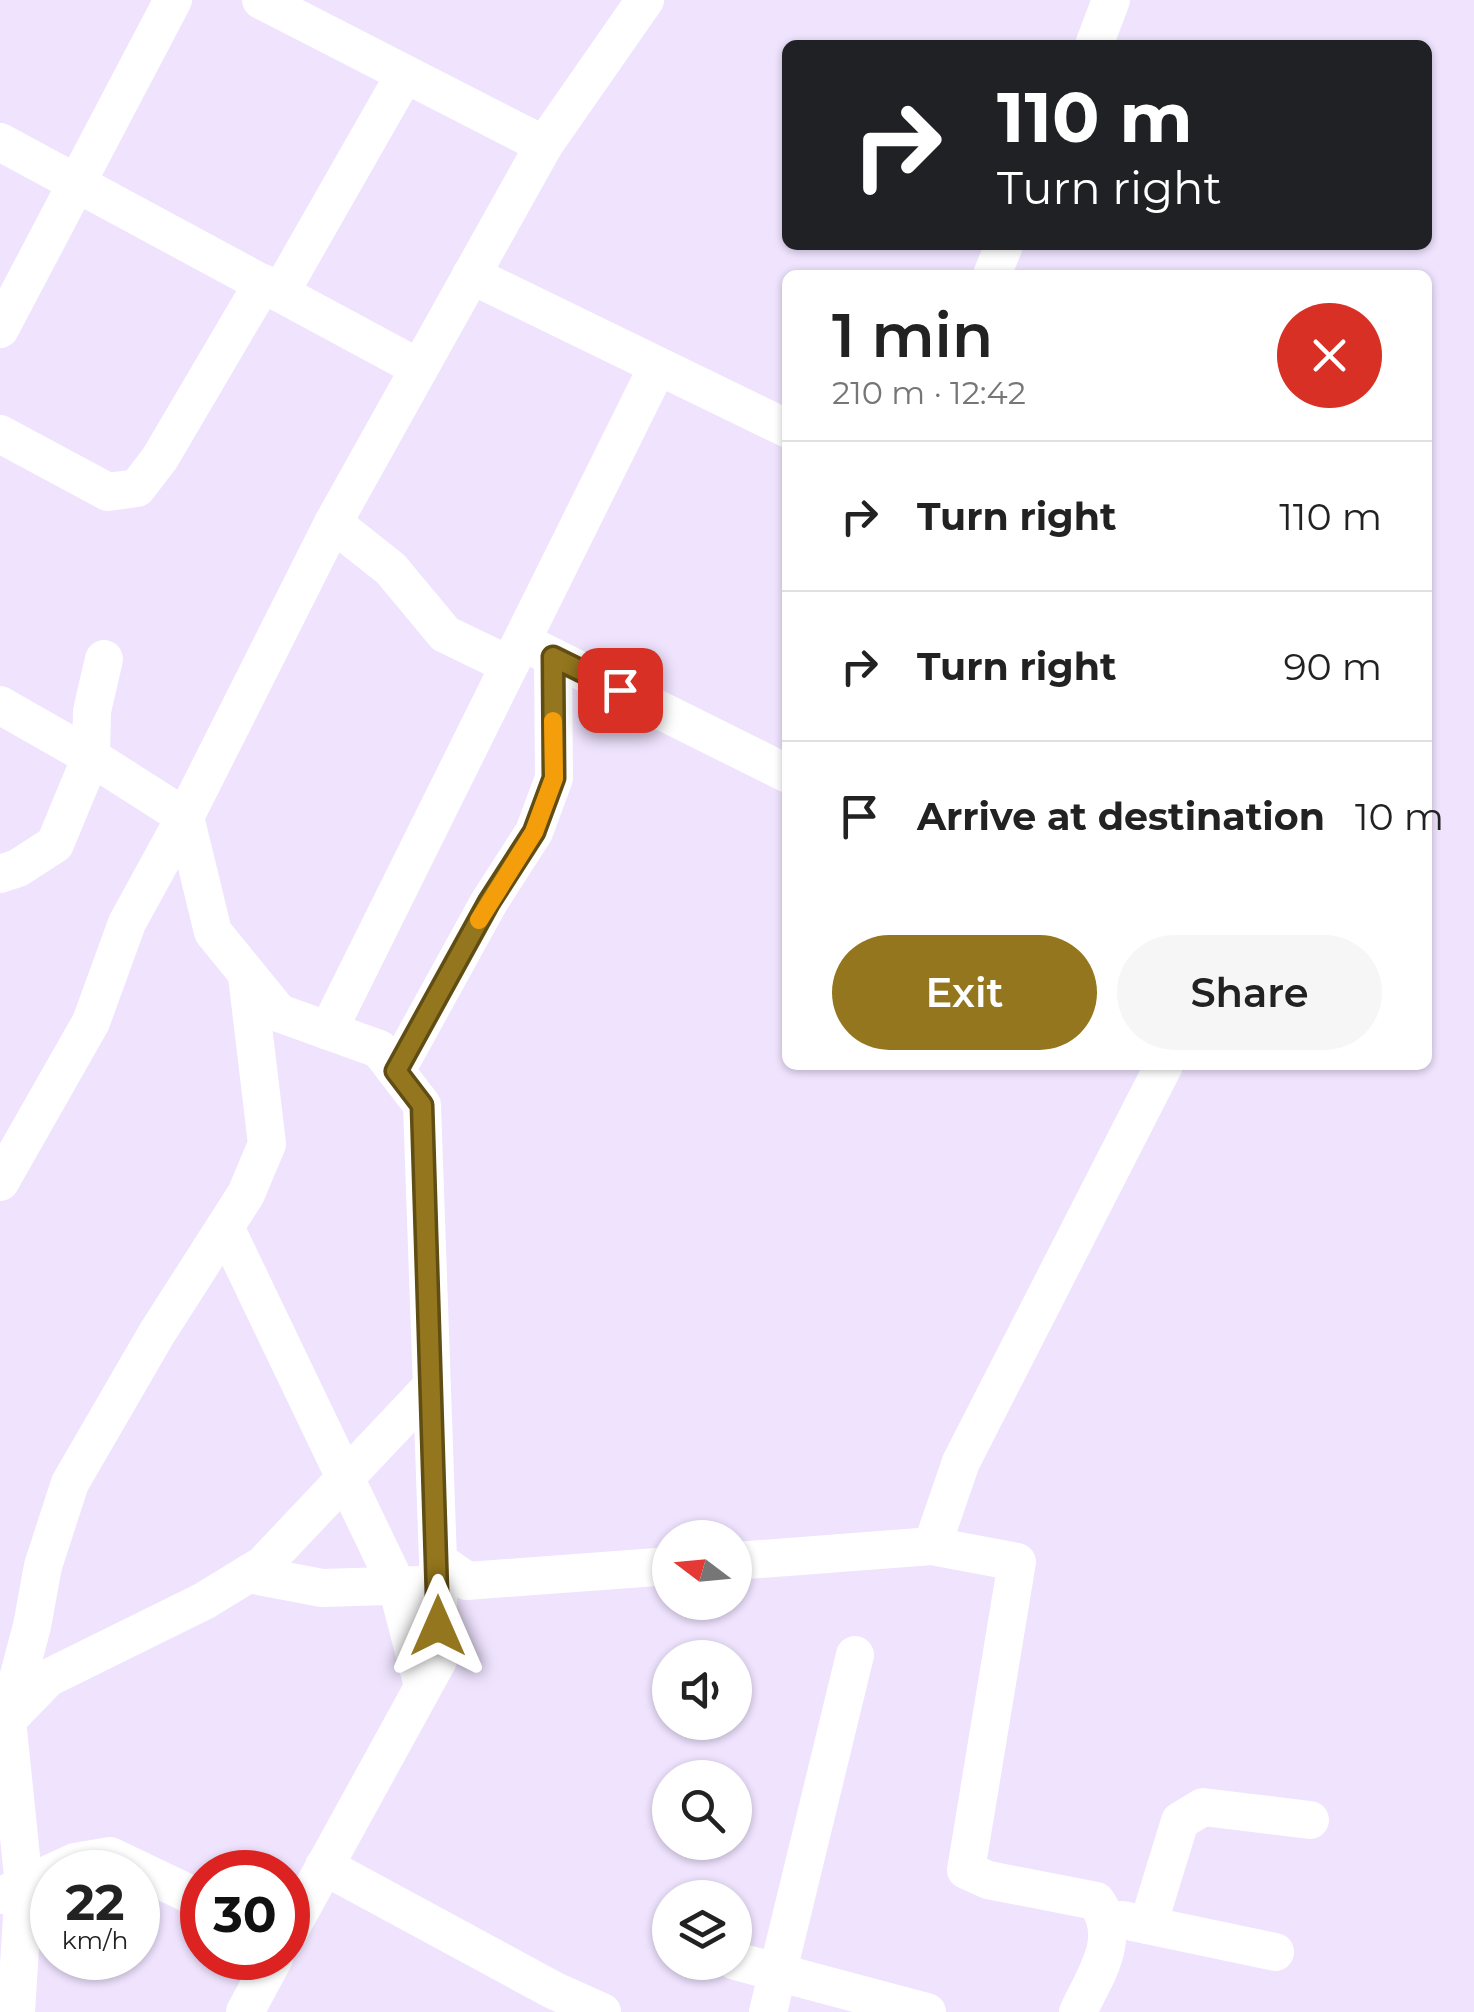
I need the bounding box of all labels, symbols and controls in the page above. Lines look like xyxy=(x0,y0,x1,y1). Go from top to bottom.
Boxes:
text: 110 m xyxy=(997,74,1193,160)
icon: right xyxy=(832,80,962,210)
text: Turn right xyxy=(997,160,1222,215)
text: 1 min xyxy=(832,299,993,372)
button: close xyxy=(1277,303,1382,408)
text: 210 m · 12:42 xyxy=(832,373,1026,412)
icon: right xyxy=(832,489,887,544)
text: Turn right xyxy=(917,493,1116,540)
text: 110 m xyxy=(1279,493,1382,540)
icon: right xyxy=(832,639,887,694)
text: Turn right xyxy=(917,643,1116,690)
text: 90 m xyxy=(1283,643,1382,690)
pin xyxy=(578,648,663,733)
icon: arrive xyxy=(593,663,648,718)
icon: arrive xyxy=(832,789,887,844)
text: Arrive at destination xyxy=(917,793,1325,840)
text: 10 m xyxy=(1355,793,1444,840)
button: Exit xyxy=(832,935,1097,1050)
button: Share xyxy=(1117,935,1382,1050)
north arrow xyxy=(652,1520,752,1620)
map controls xyxy=(652,1520,752,1980)
position arrow xyxy=(386,1574,490,1678)
button: sound xyxy=(652,1640,752,1740)
button: search xyxy=(652,1760,752,1860)
speed limit sign: 30 xyxy=(180,1850,310,1980)
text: 22 xyxy=(66,1872,125,1933)
button: layers xyxy=(652,1880,752,1980)
text: km/h xyxy=(62,1925,128,1955)

